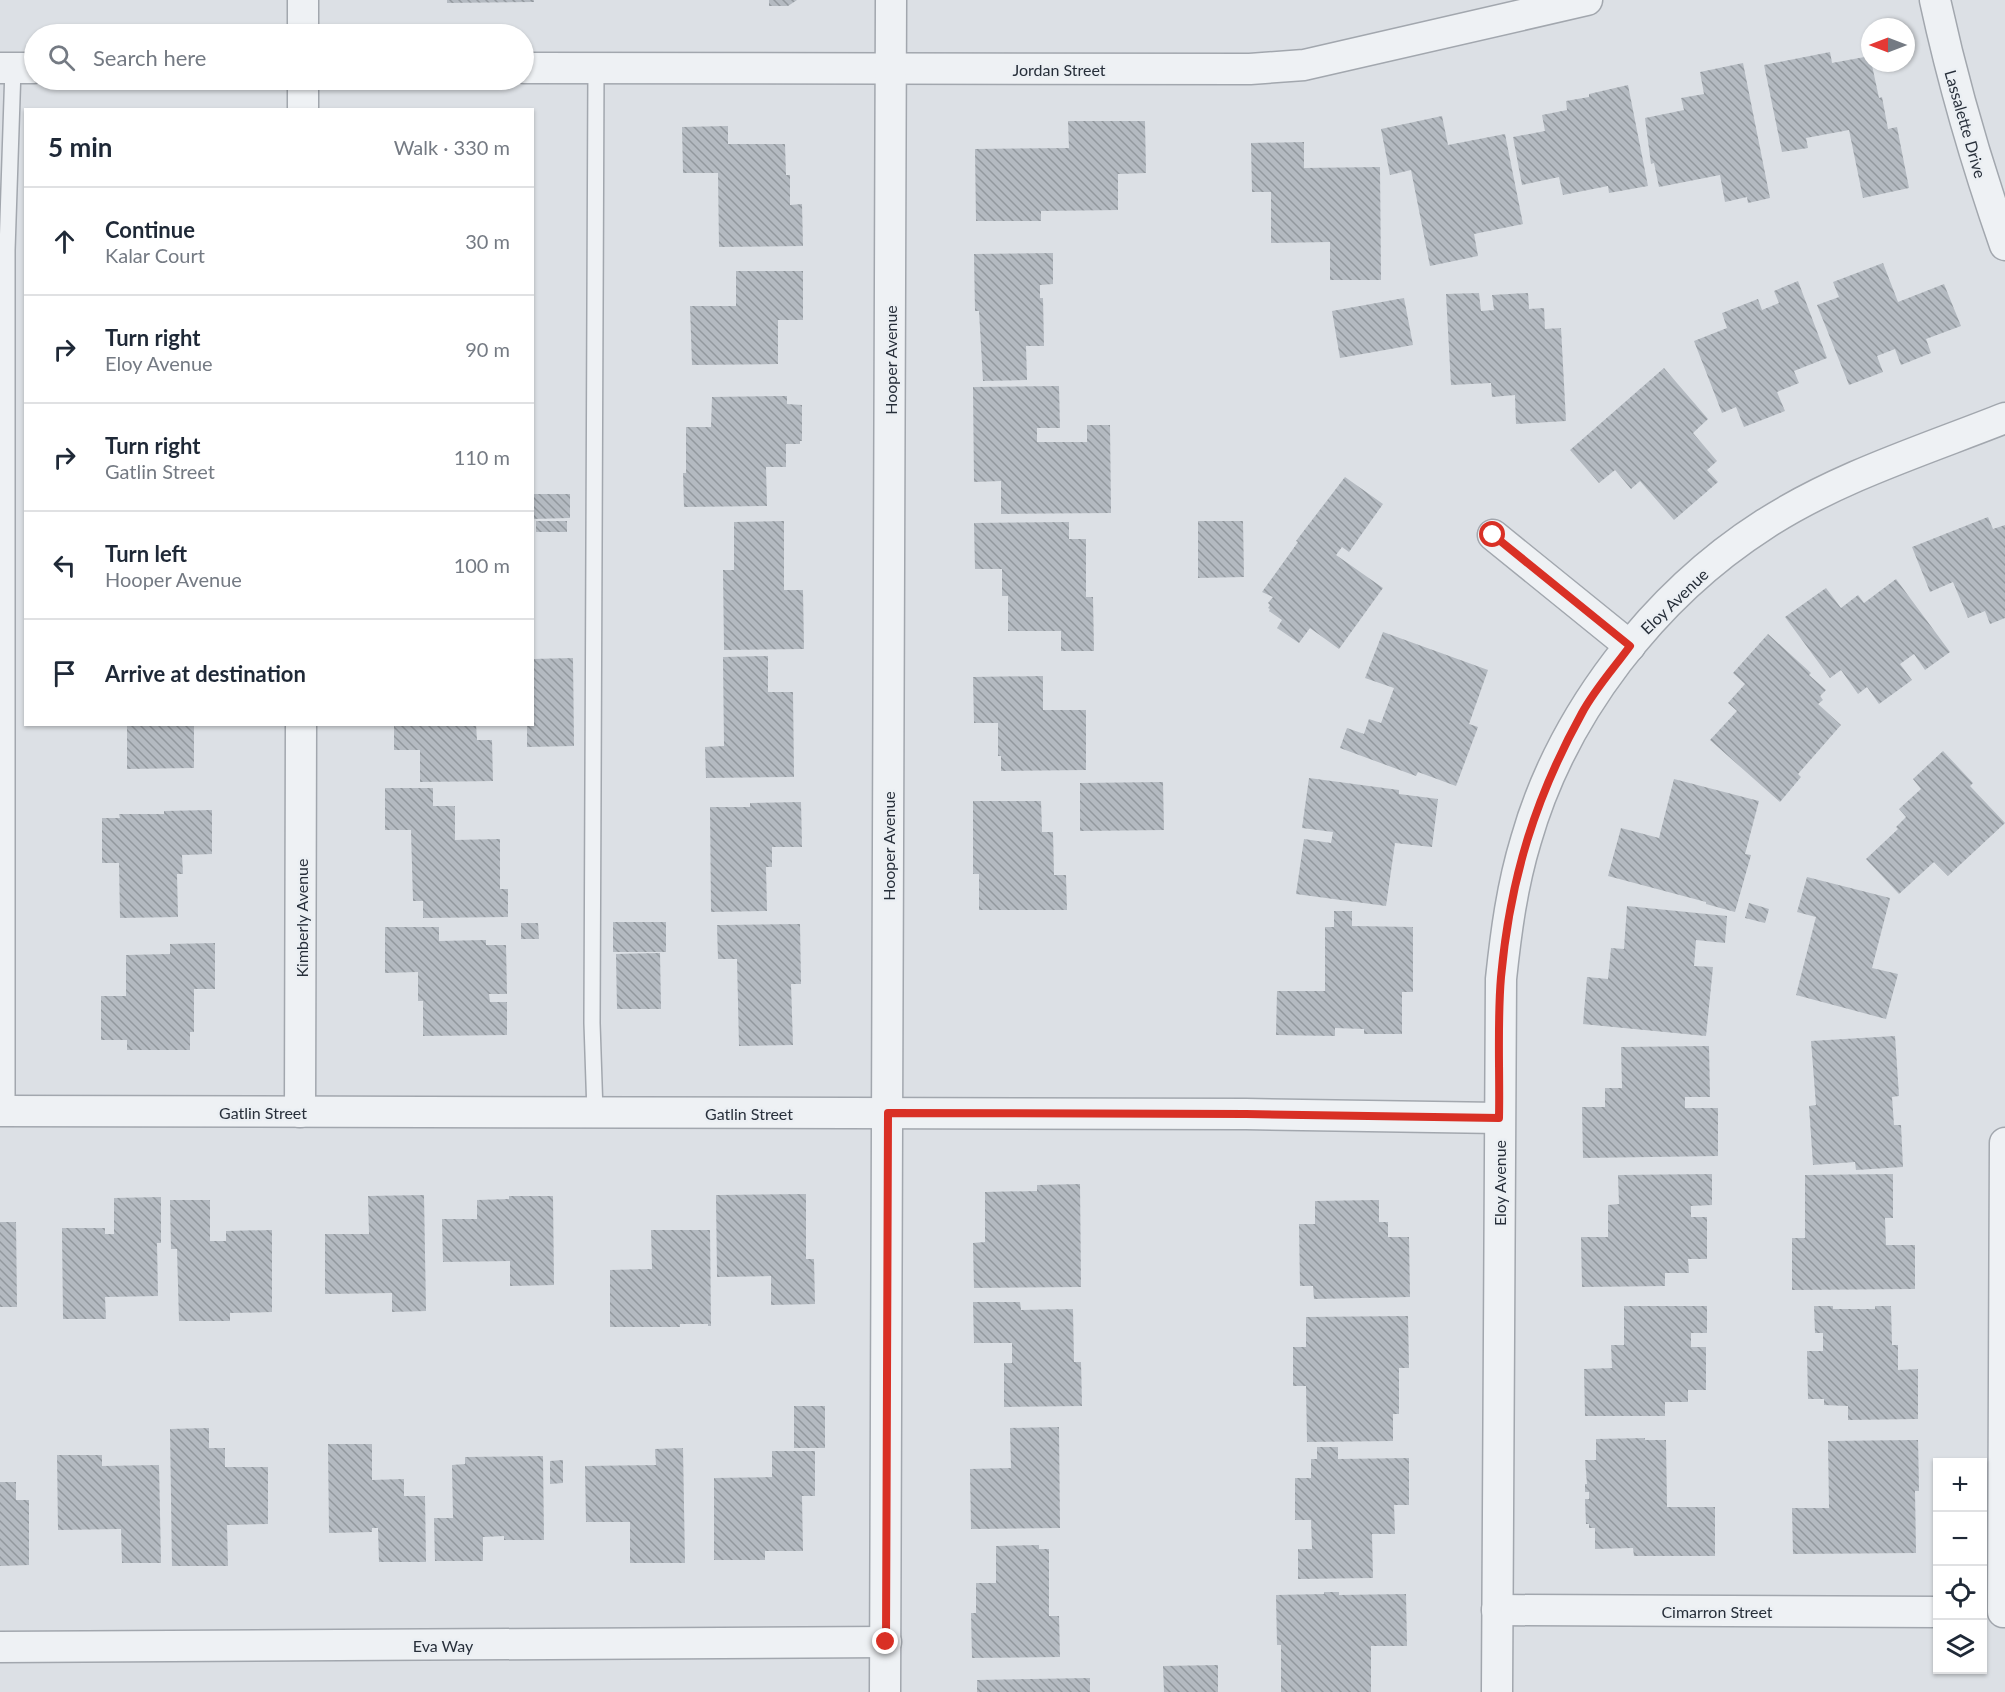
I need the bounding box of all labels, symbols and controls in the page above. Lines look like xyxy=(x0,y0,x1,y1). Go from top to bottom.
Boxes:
north arrow xyxy=(1861,18,1915,72)
search box xyxy=(24,24,534,90)
icon: search xyxy=(45,41,78,74)
text: Search here xyxy=(93,44,206,71)
street label: Jordan Street xyxy=(1012,60,1106,79)
street label: Lassalette Drive xyxy=(1941,68,1991,180)
text: 5 min xyxy=(48,131,112,163)
text: Walk · 330 m xyxy=(394,135,510,159)
text: Continue xyxy=(105,216,195,243)
icon: ahead xyxy=(48,225,81,258)
text: 30 m xyxy=(465,229,510,253)
text: Kalar Court xyxy=(105,243,205,267)
street label: Hooper Avenue xyxy=(881,305,900,415)
text: Turn right xyxy=(105,324,200,351)
icon: right xyxy=(48,333,81,366)
text: 90 m xyxy=(465,337,510,361)
text: Eloy Avenue xyxy=(105,351,213,375)
text: Turn right xyxy=(105,432,200,459)
icon: right xyxy=(48,441,81,474)
text: 110 m xyxy=(454,445,510,469)
text: Gatlin Street xyxy=(105,459,215,483)
route start xyxy=(1479,521,1505,547)
text: Turn left xyxy=(105,540,187,567)
icon: left xyxy=(48,549,81,582)
text: 100 m xyxy=(454,553,510,577)
street label: Eloy Avenue xyxy=(1636,564,1712,638)
text: Hooper Avenue xyxy=(105,567,242,591)
icon: arrive xyxy=(48,657,81,690)
text: Arrive at destination xyxy=(105,660,306,687)
street label: Hooper Avenue xyxy=(879,791,898,901)
street label: Kimberly Avenue xyxy=(292,859,311,978)
street label: Gatlin Street xyxy=(219,1103,307,1122)
street label: Gatlin Street xyxy=(705,1104,793,1123)
street label: Eloy Avenue xyxy=(1490,1140,1509,1226)
map controls xyxy=(1933,1458,1987,1674)
button: + xyxy=(1933,1458,1987,1512)
button: − xyxy=(1933,1512,1987,1566)
button: locate xyxy=(1933,1566,1987,1620)
street label: Cimarron Street xyxy=(1661,1602,1773,1621)
button: layers xyxy=(1933,1620,1987,1674)
route end xyxy=(872,1628,898,1654)
street label: Eva Way xyxy=(413,1636,474,1655)

